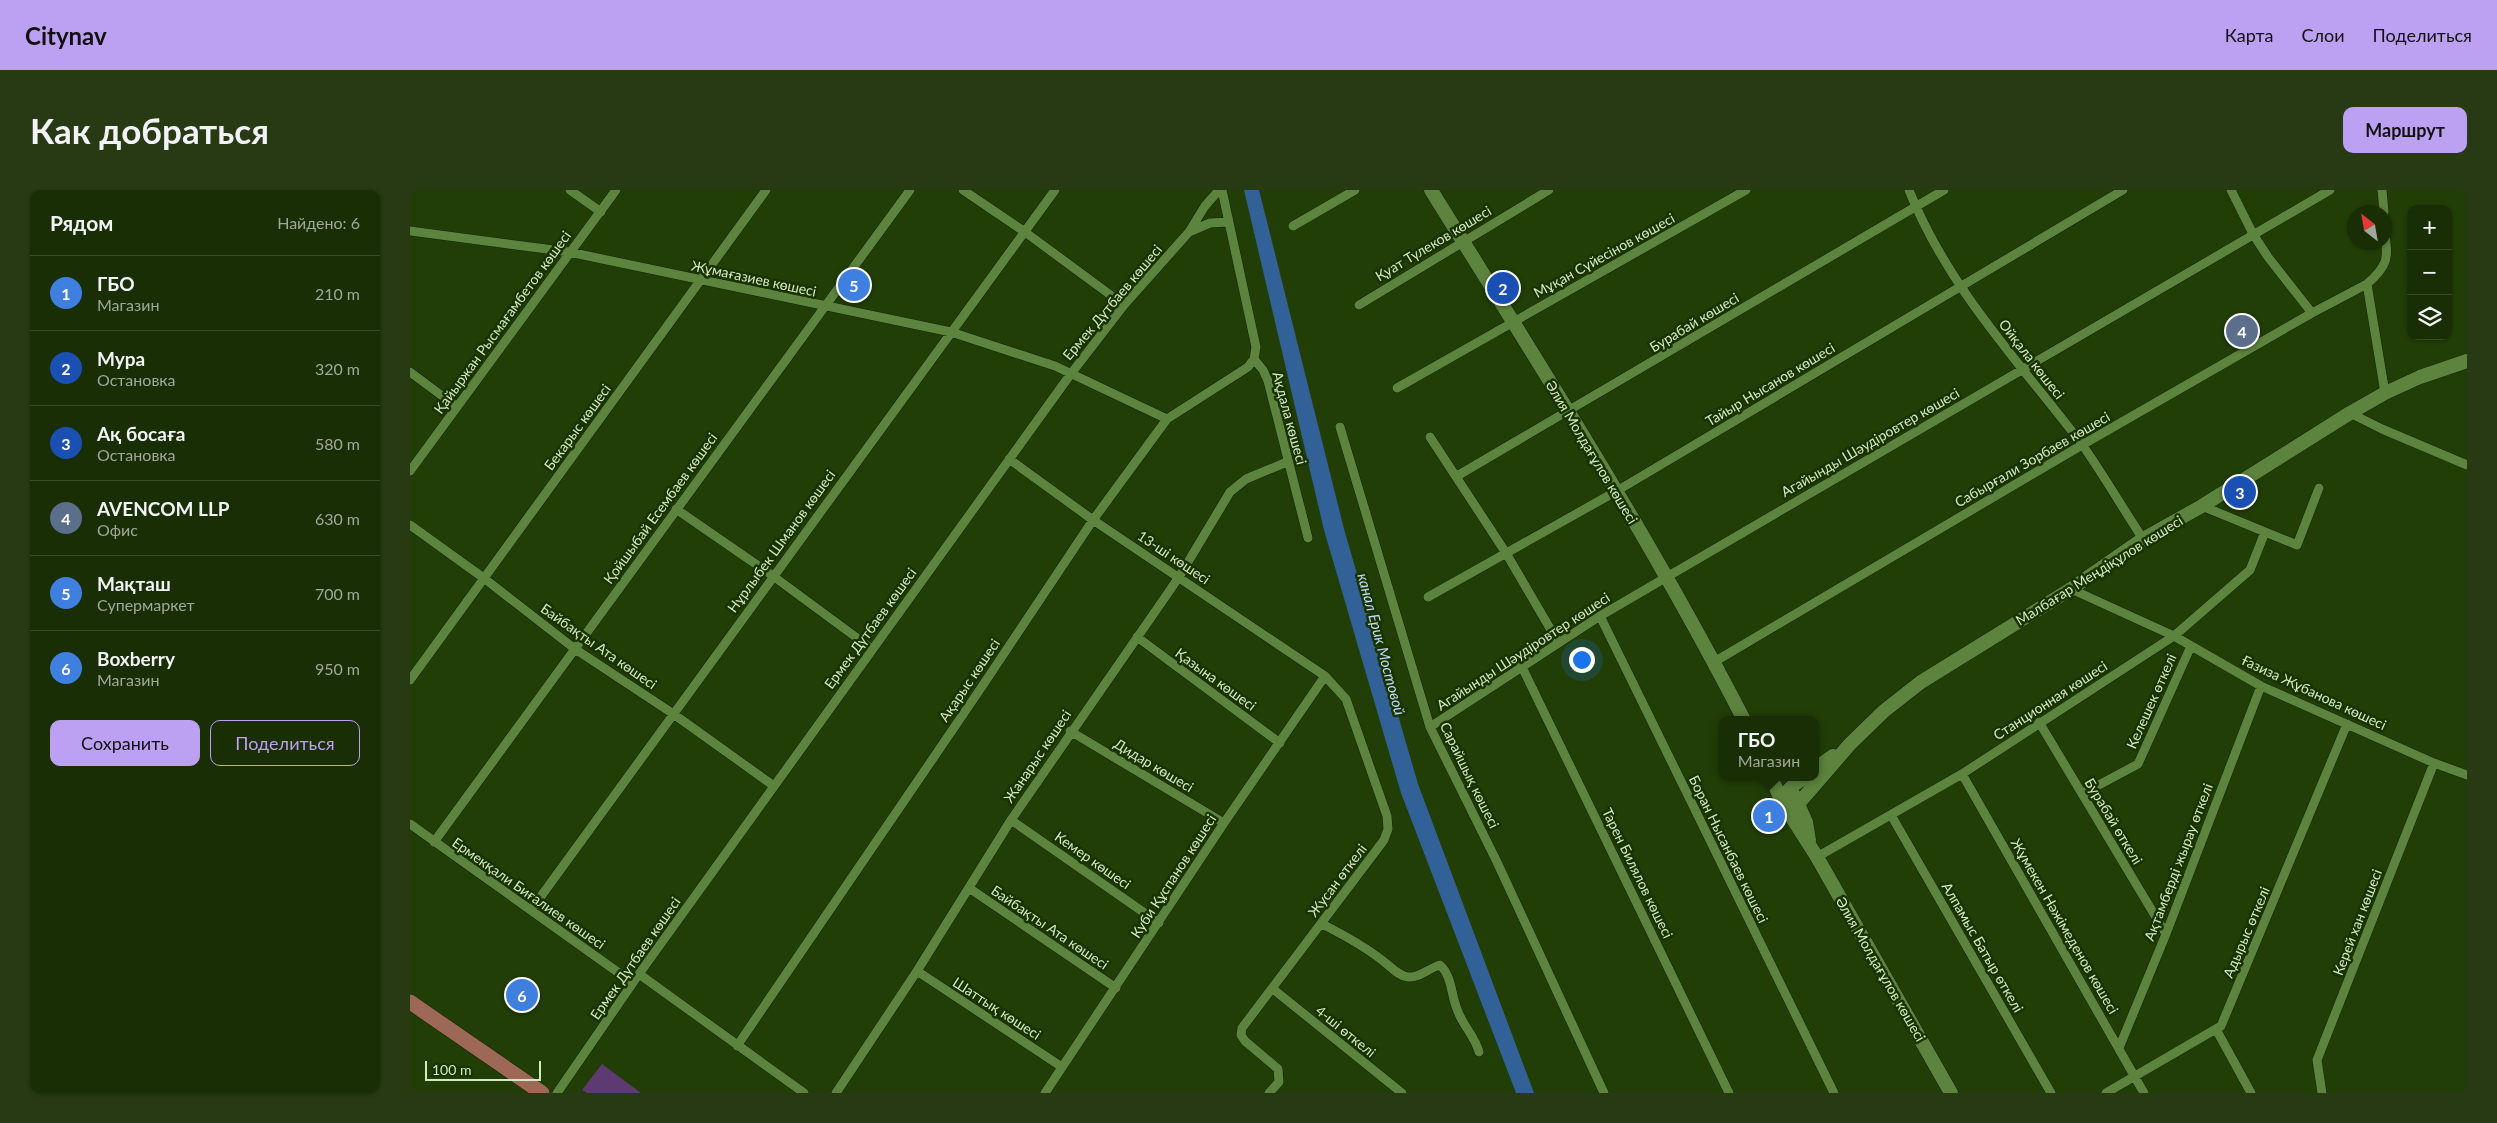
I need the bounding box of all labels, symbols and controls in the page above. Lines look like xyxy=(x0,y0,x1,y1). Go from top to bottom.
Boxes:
text: Citynav xyxy=(25,21,107,50)
text: Карта xyxy=(2225,24,2273,46)
text: Слои xyxy=(2301,24,2345,46)
text: Поделиться xyxy=(2373,24,2472,46)
button: Маршрут xyxy=(2343,107,2467,153)
text: Как добраться xyxy=(30,109,269,151)
street label: Қуат Түлеков көшесі xyxy=(1372,202,1494,284)
north arrow xyxy=(2347,205,2392,250)
map controls xyxy=(2407,205,2452,340)
button: + xyxy=(2407,205,2452,250)
street label: Мұқан Сүйесінов көшесі xyxy=(1531,209,1677,301)
text: Рядом xyxy=(50,210,113,235)
text: Найдено: 6 xyxy=(277,213,360,232)
street label: Қайыржан Рысмағамбетов көшесі xyxy=(430,227,574,417)
street label: Ермек Дүтбаев көшесi xyxy=(1059,241,1165,363)
button: − xyxy=(2407,250,2452,295)
street label: Жұмағазиев көшесі xyxy=(690,256,818,300)
pin: 5 xyxy=(838,266,870,304)
pin: 2 xyxy=(1487,269,1519,307)
text: ГБО xyxy=(97,272,135,295)
text: 1 xyxy=(61,284,71,303)
text: 210 m xyxy=(315,284,360,303)
street label: Бурабай көшесi xyxy=(1646,289,1742,355)
text: Магазин xyxy=(97,295,159,314)
button: layers xyxy=(2407,295,2452,340)
pin: 4 xyxy=(2226,312,2258,350)
street label: Ойқала көшесі xyxy=(1996,316,2068,402)
street label: Тайыр Нысанов көшесi xyxy=(1702,339,1838,429)
text: Мура xyxy=(97,347,145,370)
text: 2 xyxy=(61,359,71,378)
text: 320 m xyxy=(315,359,360,378)
text: Остановка xyxy=(97,370,176,389)
street label: Ақдала көшесі xyxy=(1269,370,1311,466)
street label: Әлия Молдағұлов көшесі xyxy=(1542,377,1642,527)
street label: Бекарыс көшесі xyxy=(540,381,614,473)
street label: Агайынды Шәудіровтер көшесi xyxy=(1778,384,1962,500)
street label: Сабырғали Зорбаев көшесі xyxy=(1951,408,2113,510)
text: Ақ босаға xyxy=(97,422,185,445)
street label: Қойшыбай Есембаев көшесі xyxy=(600,429,720,587)
text: 3 xyxy=(61,434,71,453)
text: 580 m xyxy=(315,434,360,453)
text: Остановка xyxy=(97,445,176,464)
street label: Нұрлыбек Шманов көшесі xyxy=(724,466,838,616)
pin: 3 xyxy=(2224,473,2256,511)
text: AVENCOM LLP xyxy=(97,497,230,520)
text: 4 xyxy=(61,509,71,528)
text: 630 m xyxy=(315,509,360,528)
street label: Малбағар Меңдіқұлов көшесі xyxy=(2012,512,2186,628)
text: Офис xyxy=(97,520,138,539)
street label: 13-ші көшесi xyxy=(1135,527,1213,587)
street label: Ермек Дүтбаев көшесi xyxy=(820,564,920,692)
water label: канал Ерик Мостовой xyxy=(1354,571,1410,717)
text: Мақташ xyxy=(97,572,171,595)
text: 5 xyxy=(61,584,71,603)
text: 700 m xyxy=(315,584,360,603)
street label: Агайынды Шәудіровтер көшесi xyxy=(1433,589,1613,713)
text: Супермаркет xyxy=(97,595,195,614)
street label: Байбақты Ата көшесі xyxy=(538,600,660,692)
street label: Ақарыс көшесi xyxy=(935,635,1003,725)
street label: Қазына көшесі xyxy=(1172,644,1260,714)
text: Boxberry xyxy=(97,647,175,670)
your location xyxy=(1569,647,1595,673)
street label: Келешек өткелі xyxy=(2122,651,2180,751)
street label: Ғазиза Жұбанова көшесі xyxy=(2239,651,2389,733)
street label: Станционная көшесі xyxy=(1990,657,2110,743)
text: 6 xyxy=(61,659,71,678)
text: 950 m xyxy=(315,659,360,678)
text: Магазин xyxy=(97,670,159,689)
street label: Жанарыс көшесі xyxy=(1000,706,1074,806)
popup xyxy=(1719,716,1819,781)
street label: Сарайшық көшесі xyxy=(1437,719,1503,831)
button: Сохранить xyxy=(50,720,200,766)
button: Поделиться xyxy=(210,720,360,766)
text: ГБО xyxy=(1738,728,1775,751)
street label: Дидар көшесі xyxy=(1111,735,1197,795)
text: Магазин xyxy=(1738,751,1800,770)
street label: Боран Нысанбаев көшесі xyxy=(1686,772,1772,926)
street label: Бурабай өткелі xyxy=(2082,775,2146,867)
street label: Ақтамберді жырау өткелі xyxy=(2140,781,2216,943)
pin: 1 xyxy=(1753,797,1785,835)
street label: Тарен Билялов көшесі xyxy=(1599,805,1677,941)
street label: Куби Құспанов көшесi xyxy=(1127,811,1219,941)
street label: Кемер көшесі xyxy=(1052,828,1134,892)
street label: Ермекқали Биғалиев көшесі xyxy=(449,834,609,952)
street label: Жұмекен Нәжімеденов көшесі xyxy=(2008,835,2122,1017)
street label: Жусан өткелі xyxy=(1304,840,1370,920)
street label: Керей хан көшесі xyxy=(2329,866,2385,978)
street label: Алпамыс Батыр өткелі xyxy=(1939,879,2027,1015)
street label: Байбақты Ата көшесі xyxy=(988,881,1112,973)
street label: Адырыс өткелі xyxy=(2219,884,2273,980)
street label: Ермек Дүтбаев көшесi xyxy=(586,894,684,1022)
street label: Әлия Молдағұлов көшесі xyxy=(1833,894,1929,1044)
street label: Шаттық көшесі xyxy=(950,973,1044,1043)
pin: 6 xyxy=(506,976,538,1014)
street label: 4-шi өткелi xyxy=(1313,1002,1379,1060)
scale bar xyxy=(425,1058,541,1081)
text: 100 m xyxy=(432,1061,471,1078)

